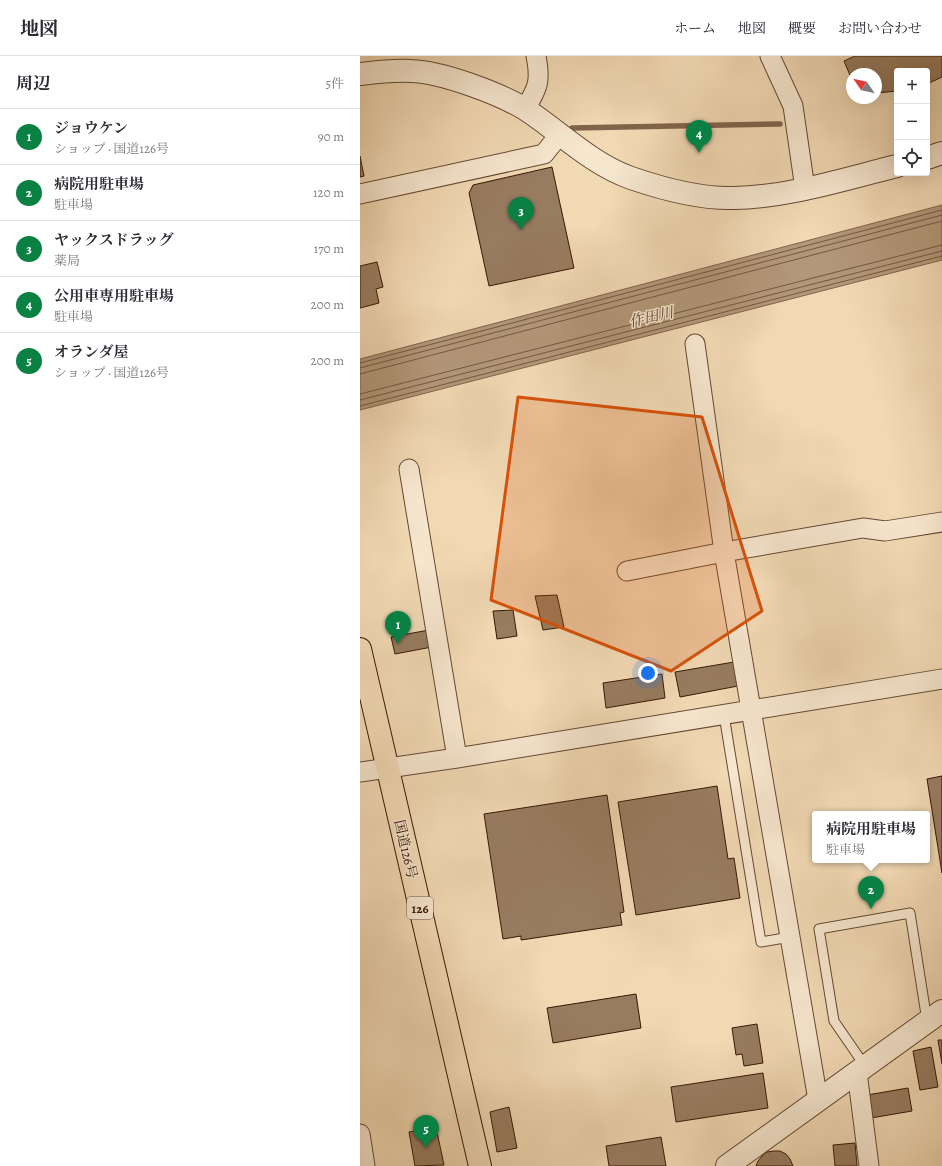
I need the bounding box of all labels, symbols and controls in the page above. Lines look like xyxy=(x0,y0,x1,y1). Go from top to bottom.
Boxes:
text: 地図 xyxy=(20,16,58,42)
text: ホーム xyxy=(674,19,716,38)
text: 地図 xyxy=(738,19,766,38)
text: 概要 xyxy=(788,19,816,38)
text: お問い合わせ xyxy=(838,19,922,38)
north arrow xyxy=(846,68,882,104)
map controls xyxy=(894,68,930,176)
button: + xyxy=(894,68,930,104)
text: 周辺 xyxy=(16,72,50,95)
text: 5件 xyxy=(325,75,344,92)
button: − xyxy=(894,104,930,140)
text: ジョウケン xyxy=(54,118,128,138)
pin: 4 xyxy=(686,120,712,153)
text: 1 xyxy=(27,128,31,145)
text: 90 m xyxy=(318,128,344,145)
text: ショップ · 国道126号 xyxy=(54,140,169,157)
button: locate xyxy=(894,140,930,176)
text: 病院用駐車場 xyxy=(54,174,144,194)
text: 2 xyxy=(26,184,32,201)
text: 120 m xyxy=(313,184,344,201)
text: 駐車場 xyxy=(54,196,93,213)
pin: 3 xyxy=(508,197,534,230)
text: ヤックスドラッグ xyxy=(54,230,174,250)
text: 3 xyxy=(26,240,32,257)
text: 170 m xyxy=(314,240,344,257)
text: 薬局 xyxy=(54,252,80,269)
text: 公用車専用駐車場 xyxy=(54,286,174,306)
text: 4 xyxy=(26,296,32,313)
text: 200 m xyxy=(311,296,344,313)
water label: 作田川 xyxy=(627,302,677,332)
text: 駐車場 xyxy=(54,308,93,325)
text: オランダ屋 xyxy=(54,342,128,362)
text: 5 xyxy=(26,352,32,369)
text: 200 m xyxy=(311,352,344,369)
text: ショップ · 国道126号 xyxy=(54,364,169,381)
pin: 1 xyxy=(385,611,411,644)
your location xyxy=(638,663,658,683)
popup xyxy=(812,811,930,863)
street label: 国道126号 xyxy=(390,818,422,880)
text: 病院用駐車場 xyxy=(826,819,916,839)
text: 駐車場 xyxy=(826,841,865,858)
pin: 2 xyxy=(858,876,884,909)
road number: 126 xyxy=(407,897,433,919)
pin: 5 xyxy=(413,1115,439,1148)

